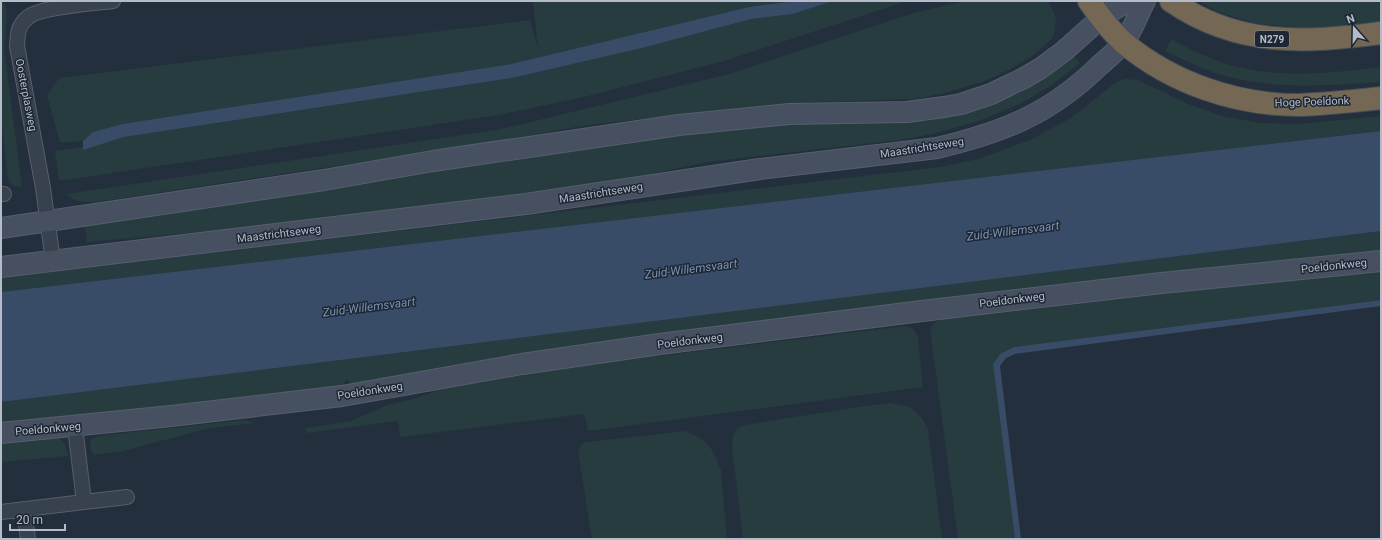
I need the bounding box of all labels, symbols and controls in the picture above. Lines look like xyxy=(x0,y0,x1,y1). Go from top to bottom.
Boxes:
north arrow xyxy=(1334,8,1374,48)
text: N xyxy=(1345,12,1357,27)
road number: N279 xyxy=(1255,31,1289,47)
street label: Oosterplasweg xyxy=(13,58,39,132)
street label: Hoge Poeldonk xyxy=(1274,94,1350,110)
street label: Maastrichtseweg xyxy=(879,135,965,161)
street label: Maastrichtseweg xyxy=(558,180,644,206)
water label: Zuid-Willemsvaart xyxy=(965,218,1060,244)
street label: Maastrichtseweg xyxy=(236,222,322,246)
water label: Zuid-Willemsvaart xyxy=(643,256,738,282)
street label: Poeldonkweg xyxy=(1300,256,1368,276)
street label: Poeldonkweg xyxy=(978,290,1046,310)
water label: Zuid-Willemsvaart xyxy=(321,294,416,320)
street label: Poeldonkweg xyxy=(656,331,724,351)
street label: Poeldonkweg xyxy=(336,379,404,403)
street label: Poeldonkweg xyxy=(15,420,81,438)
scale bar xyxy=(10,506,65,532)
text: 20 m xyxy=(16,513,43,527)

